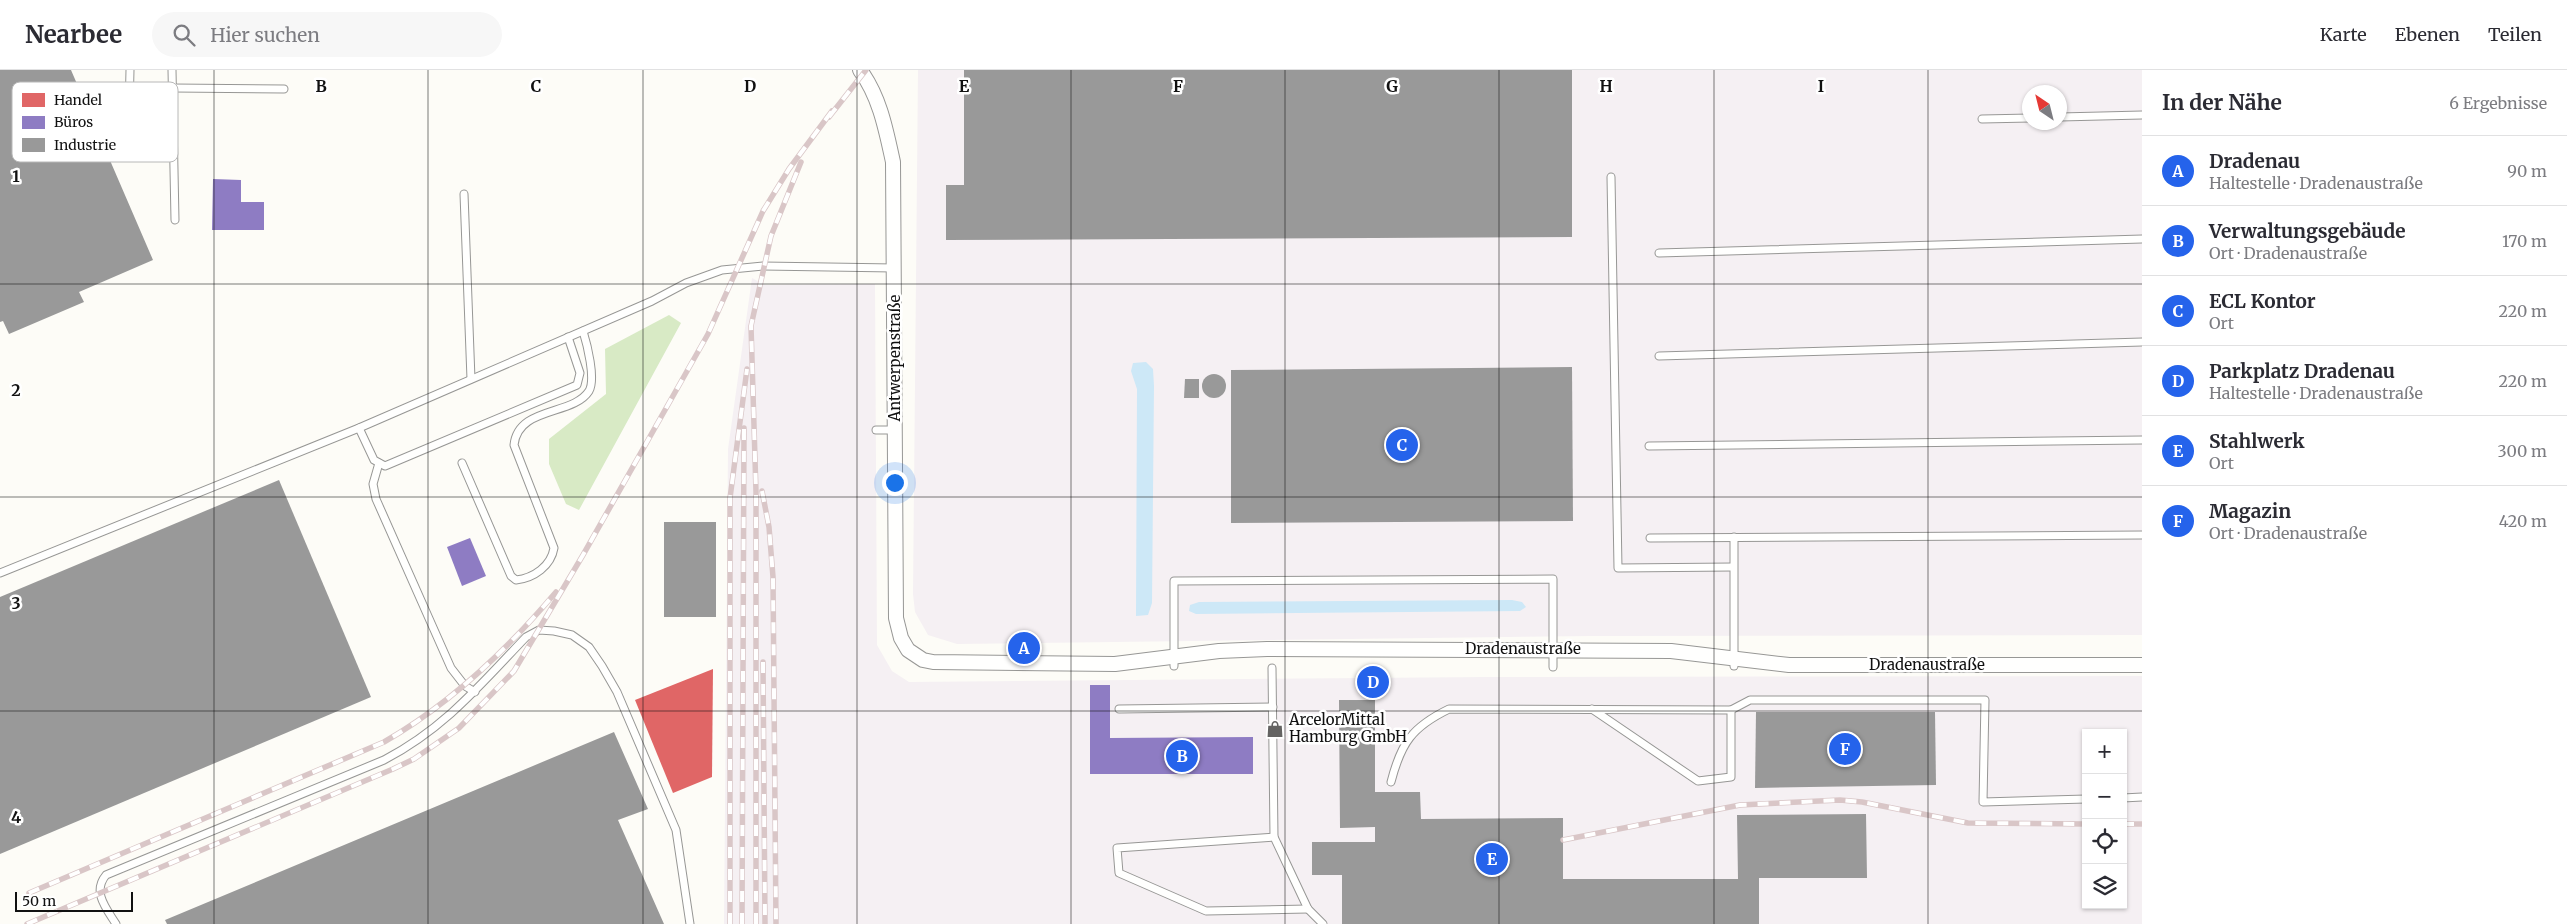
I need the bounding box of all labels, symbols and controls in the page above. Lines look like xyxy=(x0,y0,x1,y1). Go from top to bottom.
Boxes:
search box xyxy=(152,12,502,57)
text: Nearbee xyxy=(25,19,122,50)
icon: search xyxy=(170,21,198,49)
text: Hier suchen xyxy=(210,23,320,47)
text: Karte xyxy=(2320,23,2367,46)
text: Ebenen xyxy=(2395,23,2460,46)
text: Teilen xyxy=(2488,23,2542,46)
text: B xyxy=(315,76,327,96)
text: C xyxy=(531,76,541,96)
text: D xyxy=(744,76,756,96)
text: E xyxy=(959,76,970,96)
text: F xyxy=(1173,76,1183,96)
text: G xyxy=(1386,76,1398,96)
text: H xyxy=(1599,76,1613,96)
text: I xyxy=(1818,76,1824,96)
legend xyxy=(12,82,178,162)
north arrow xyxy=(2022,85,2067,130)
text: In der Nähe xyxy=(2162,89,2282,116)
text: Handel xyxy=(54,91,103,109)
text: 6 Ergebnisse xyxy=(2449,93,2547,113)
text: Büros xyxy=(54,113,93,131)
text: Industrie xyxy=(54,136,116,154)
text: Dradenau xyxy=(2209,149,2300,173)
text: A xyxy=(2172,161,2184,181)
text: 90 m xyxy=(2507,161,2547,181)
text: 1 xyxy=(12,166,20,186)
text: Haltestelle · Dradenaustraße xyxy=(2209,173,2423,193)
text: Verwaltungsgebäude xyxy=(2209,219,2405,243)
text: B xyxy=(2172,231,2184,251)
text: 170 m xyxy=(2502,231,2547,251)
text: Ort · Dradenaustraße xyxy=(2209,243,2367,263)
text: ECL Kontor xyxy=(2209,289,2316,313)
street label: Antwerpenstraße xyxy=(885,294,904,422)
text: C xyxy=(2173,301,2183,321)
text: 220 m xyxy=(2499,301,2547,321)
text: Ort xyxy=(2209,313,2234,333)
text: Parkplatz Dradenau xyxy=(2209,359,2395,383)
text: D xyxy=(2172,371,2184,391)
text: 220 m xyxy=(2499,371,2547,391)
text: 2 xyxy=(11,380,21,400)
text: Haltestelle · Dradenaustraße xyxy=(2209,383,2423,403)
pin: C xyxy=(1386,426,1418,464)
text: Stahlwerk xyxy=(2209,429,2305,453)
text: E xyxy=(2173,441,2183,461)
text: 300 m xyxy=(2498,441,2547,461)
text: Ort xyxy=(2209,453,2234,473)
your location xyxy=(882,470,908,496)
text: Magazin xyxy=(2209,499,2291,523)
text: F xyxy=(2173,511,2183,531)
text: 420 m xyxy=(2499,511,2547,531)
text: Ort · Dradenaustraße xyxy=(2209,523,2367,543)
text: 3 xyxy=(11,593,21,613)
pin: A xyxy=(1008,629,1040,667)
street label: Dradenaustraße xyxy=(1465,639,1581,658)
street label: Dradenaustraße xyxy=(1869,655,1985,674)
pin: D xyxy=(1357,663,1389,701)
place label: ArcelorMittal Hamburg GmbH xyxy=(1288,710,1407,746)
shop icon: ArcelorMittal Hamburg GmbH xyxy=(1265,719,1285,739)
map controls xyxy=(2082,729,2127,909)
button: + xyxy=(2082,729,2127,774)
pin: F xyxy=(1829,730,1861,768)
pin: B xyxy=(1166,737,1198,775)
button: − xyxy=(2082,774,2127,819)
text: 4 xyxy=(11,807,21,827)
button: locate xyxy=(2082,819,2127,864)
pin: E xyxy=(1476,840,1508,878)
button: layers xyxy=(2082,864,2127,909)
scale bar xyxy=(15,889,132,912)
text: 50 m xyxy=(22,892,56,910)

